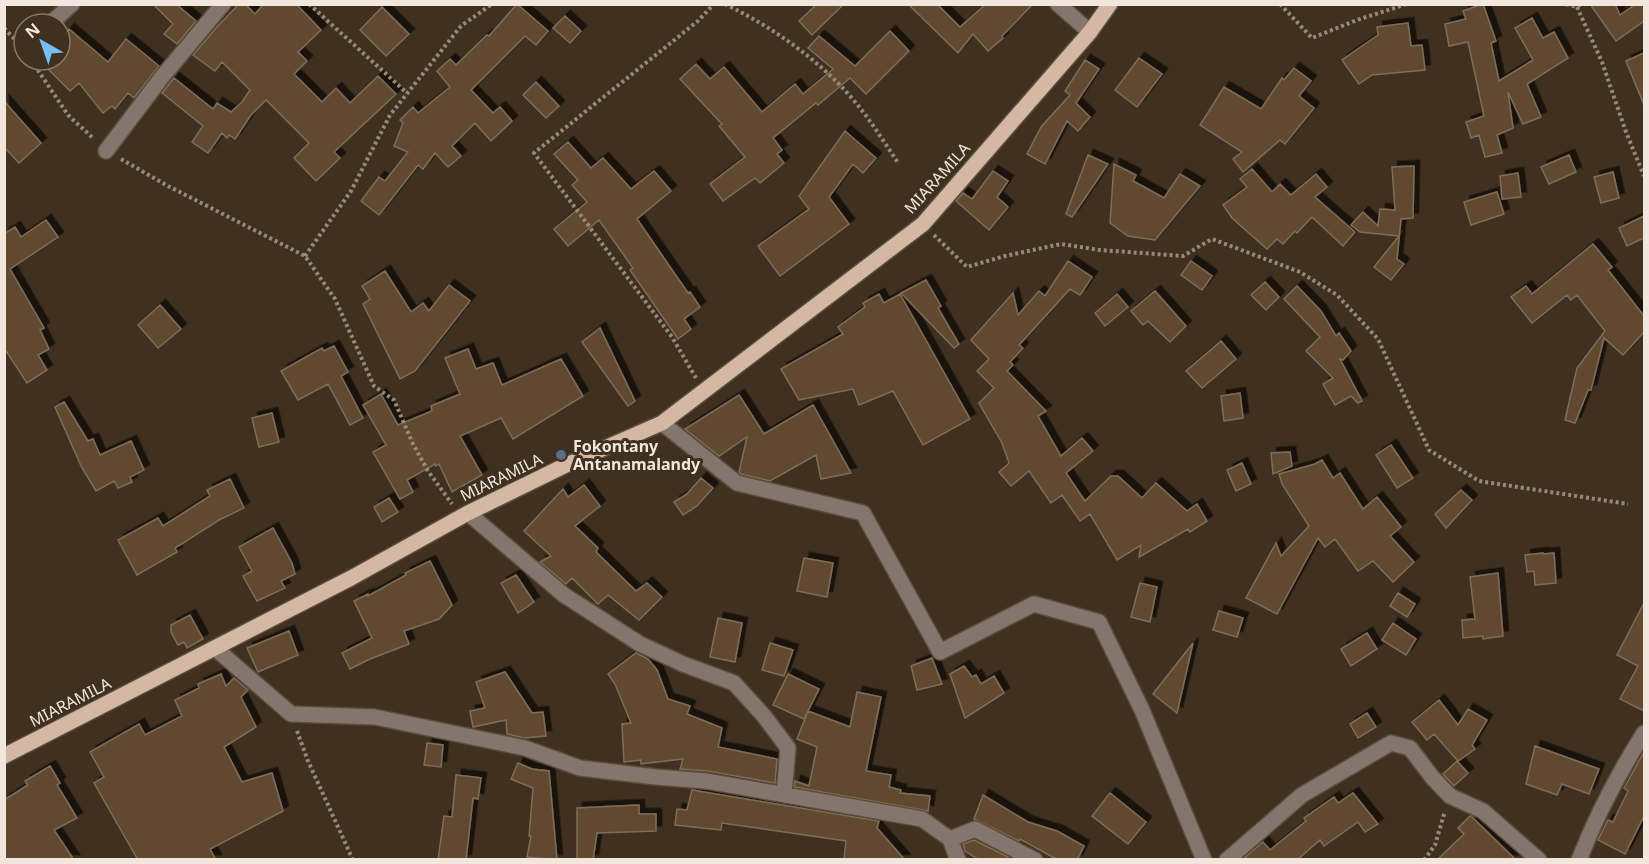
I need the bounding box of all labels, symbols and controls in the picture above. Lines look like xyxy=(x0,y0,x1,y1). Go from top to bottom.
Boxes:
north arrow xyxy=(12,12,72,72)
text: N xyxy=(20,18,44,43)
street label: MIARAMILA xyxy=(899,137,975,218)
place label: Fokontany Antanamalandy xyxy=(573,435,701,475)
street label: MIARAMILA xyxy=(456,447,546,506)
marker: Fokontany Antanamalandy xyxy=(554,448,568,462)
street label: MIARAMILA xyxy=(25,672,115,732)

